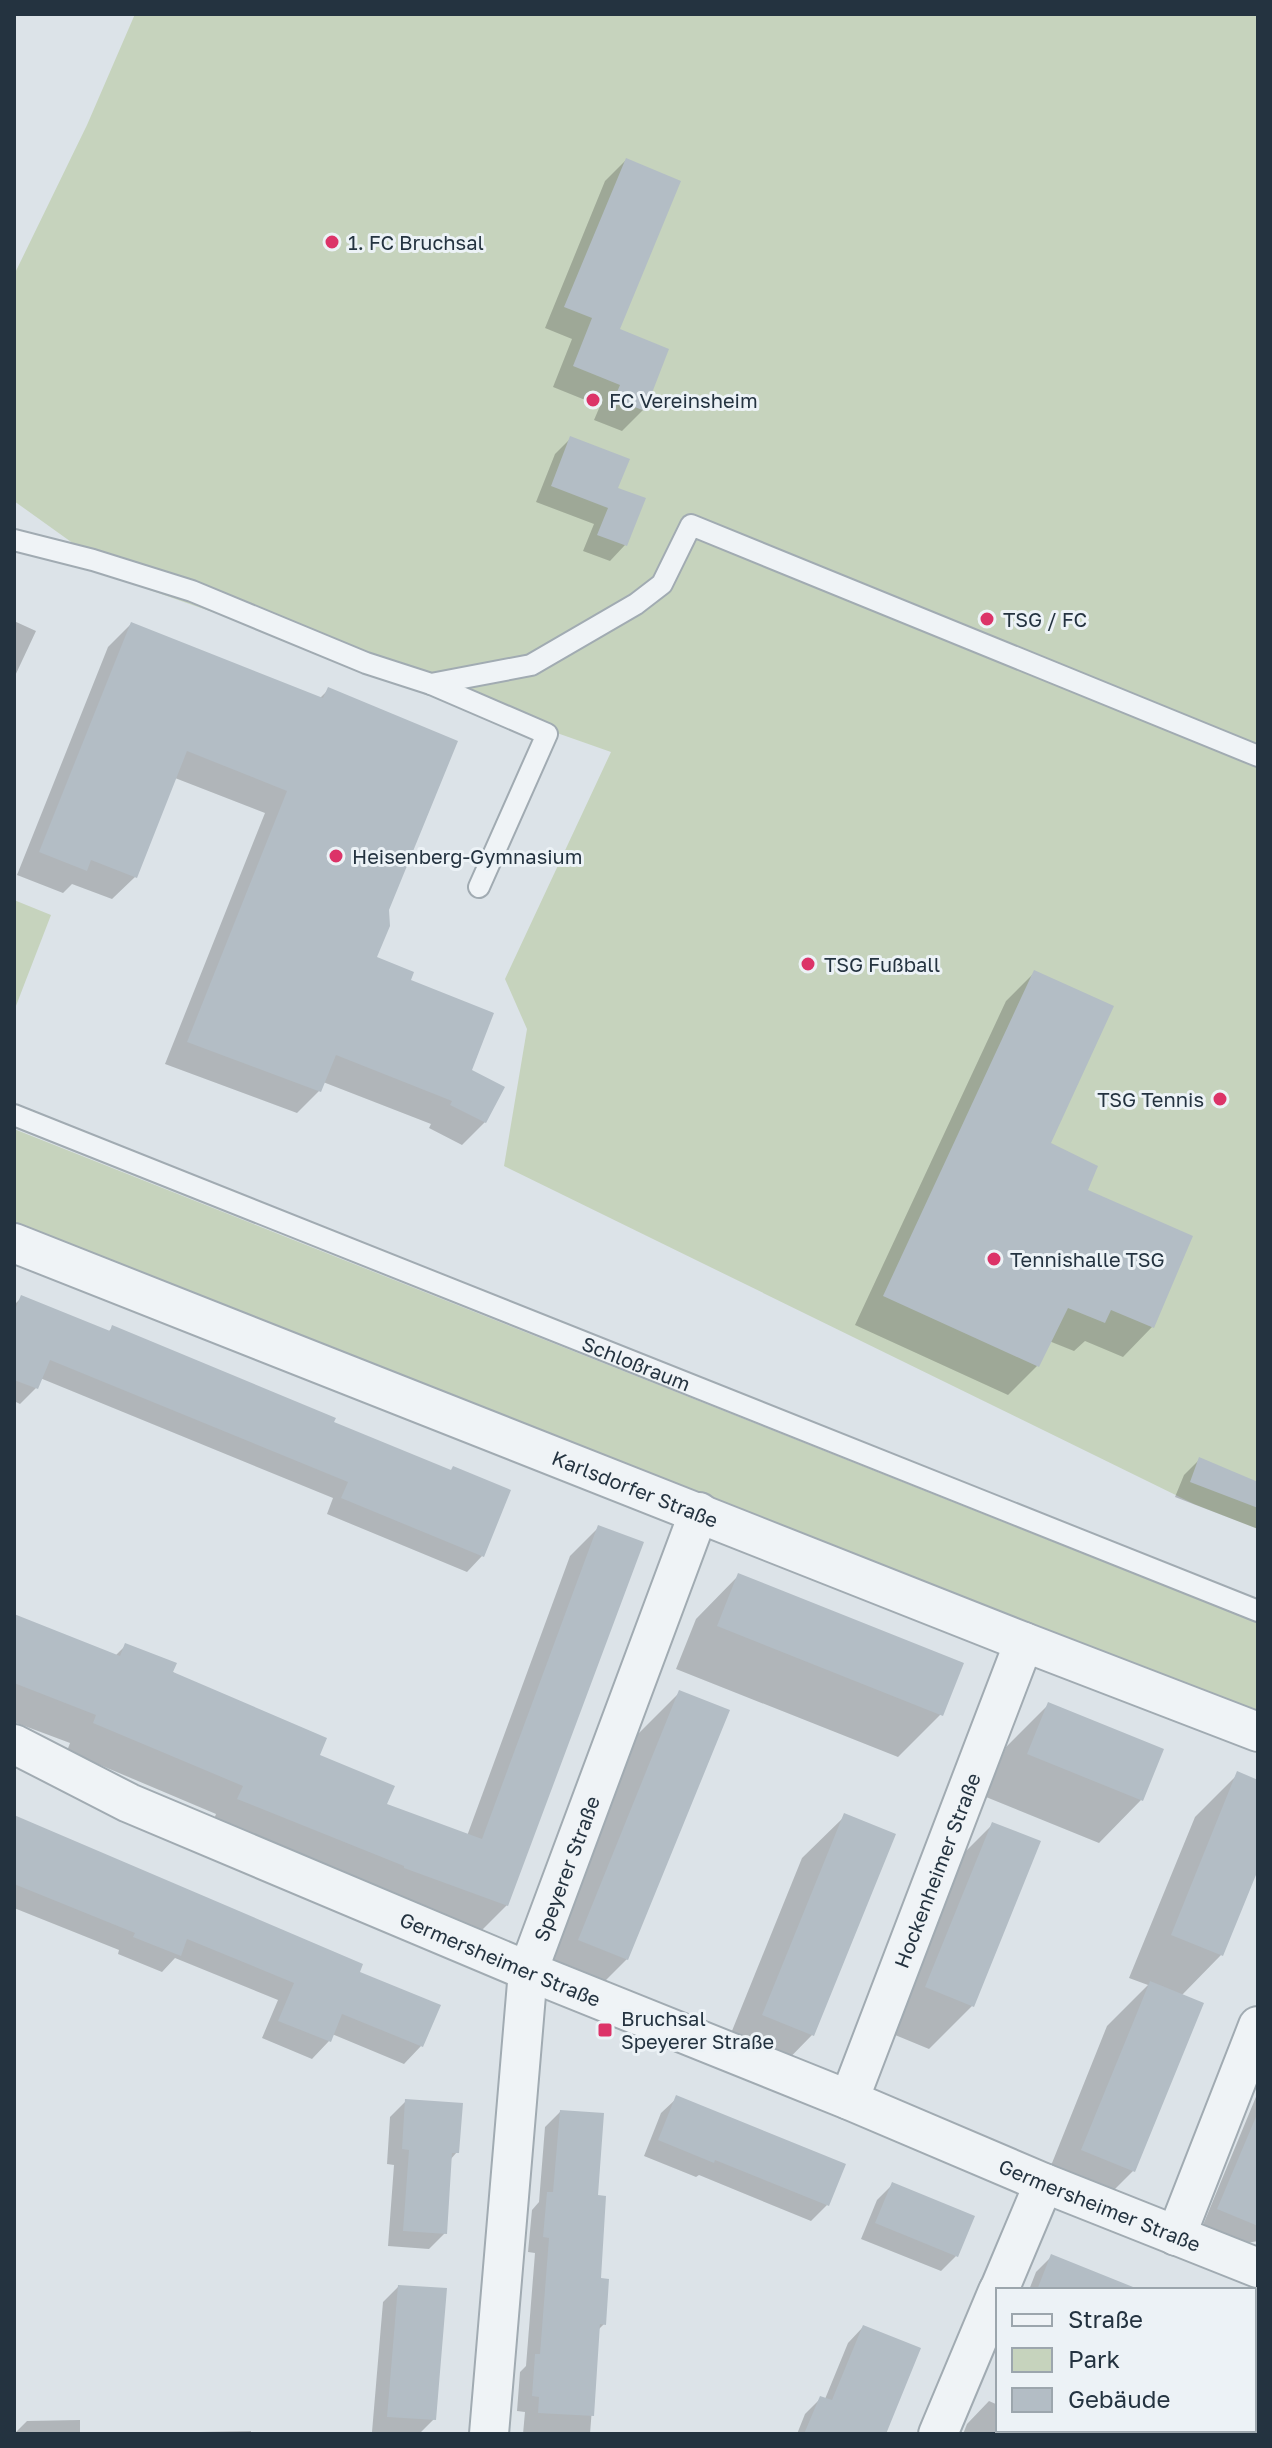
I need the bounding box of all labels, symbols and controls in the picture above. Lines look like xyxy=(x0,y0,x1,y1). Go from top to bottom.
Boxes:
place label: 1. FC Bruchsal xyxy=(348,230,484,254)
marker: 1. FC Bruchsal xyxy=(323,233,341,251)
place label: FC Vereinsheim xyxy=(609,388,758,412)
marker: FC Vereinsheim xyxy=(584,391,602,409)
place label: TSG / FC xyxy=(1003,607,1087,631)
marker: TSG / FC xyxy=(978,610,996,628)
place label: Heisenberg-Gymnasium xyxy=(352,844,582,868)
marker: Heisenberg-Gymnasium xyxy=(327,847,345,865)
place label: TSG Fußball xyxy=(824,952,940,976)
marker: TSG Fußball xyxy=(799,955,817,973)
place label: TSG Tennis xyxy=(1097,1087,1204,1111)
marker: TSG Tennis xyxy=(1211,1090,1229,1108)
place label: Tennishalle TSG xyxy=(1010,1247,1165,1271)
marker: Tennishalle TSG xyxy=(985,1250,1003,1268)
street label: Schloßraum xyxy=(579,1331,694,1396)
street label: Karlsdorfer Straße xyxy=(549,1445,722,1532)
street label: Hockenheimer Straße xyxy=(889,1769,985,1971)
street label: Speyerer Straße xyxy=(528,1792,604,1945)
street label: Germersheimer Straße xyxy=(396,1906,604,2011)
place label: Bruchsal Speyerer Straße xyxy=(621,2006,774,2053)
marker: Bruchsal Speyerer Straße xyxy=(596,2021,614,2039)
street label: Germersheimer Straße xyxy=(995,2153,1204,2256)
legend xyxy=(996,2288,1256,2432)
text: Straße xyxy=(1068,2304,1143,2333)
text: Park xyxy=(1068,2344,1120,2373)
text: Gebäude xyxy=(1068,2384,1170,2413)

